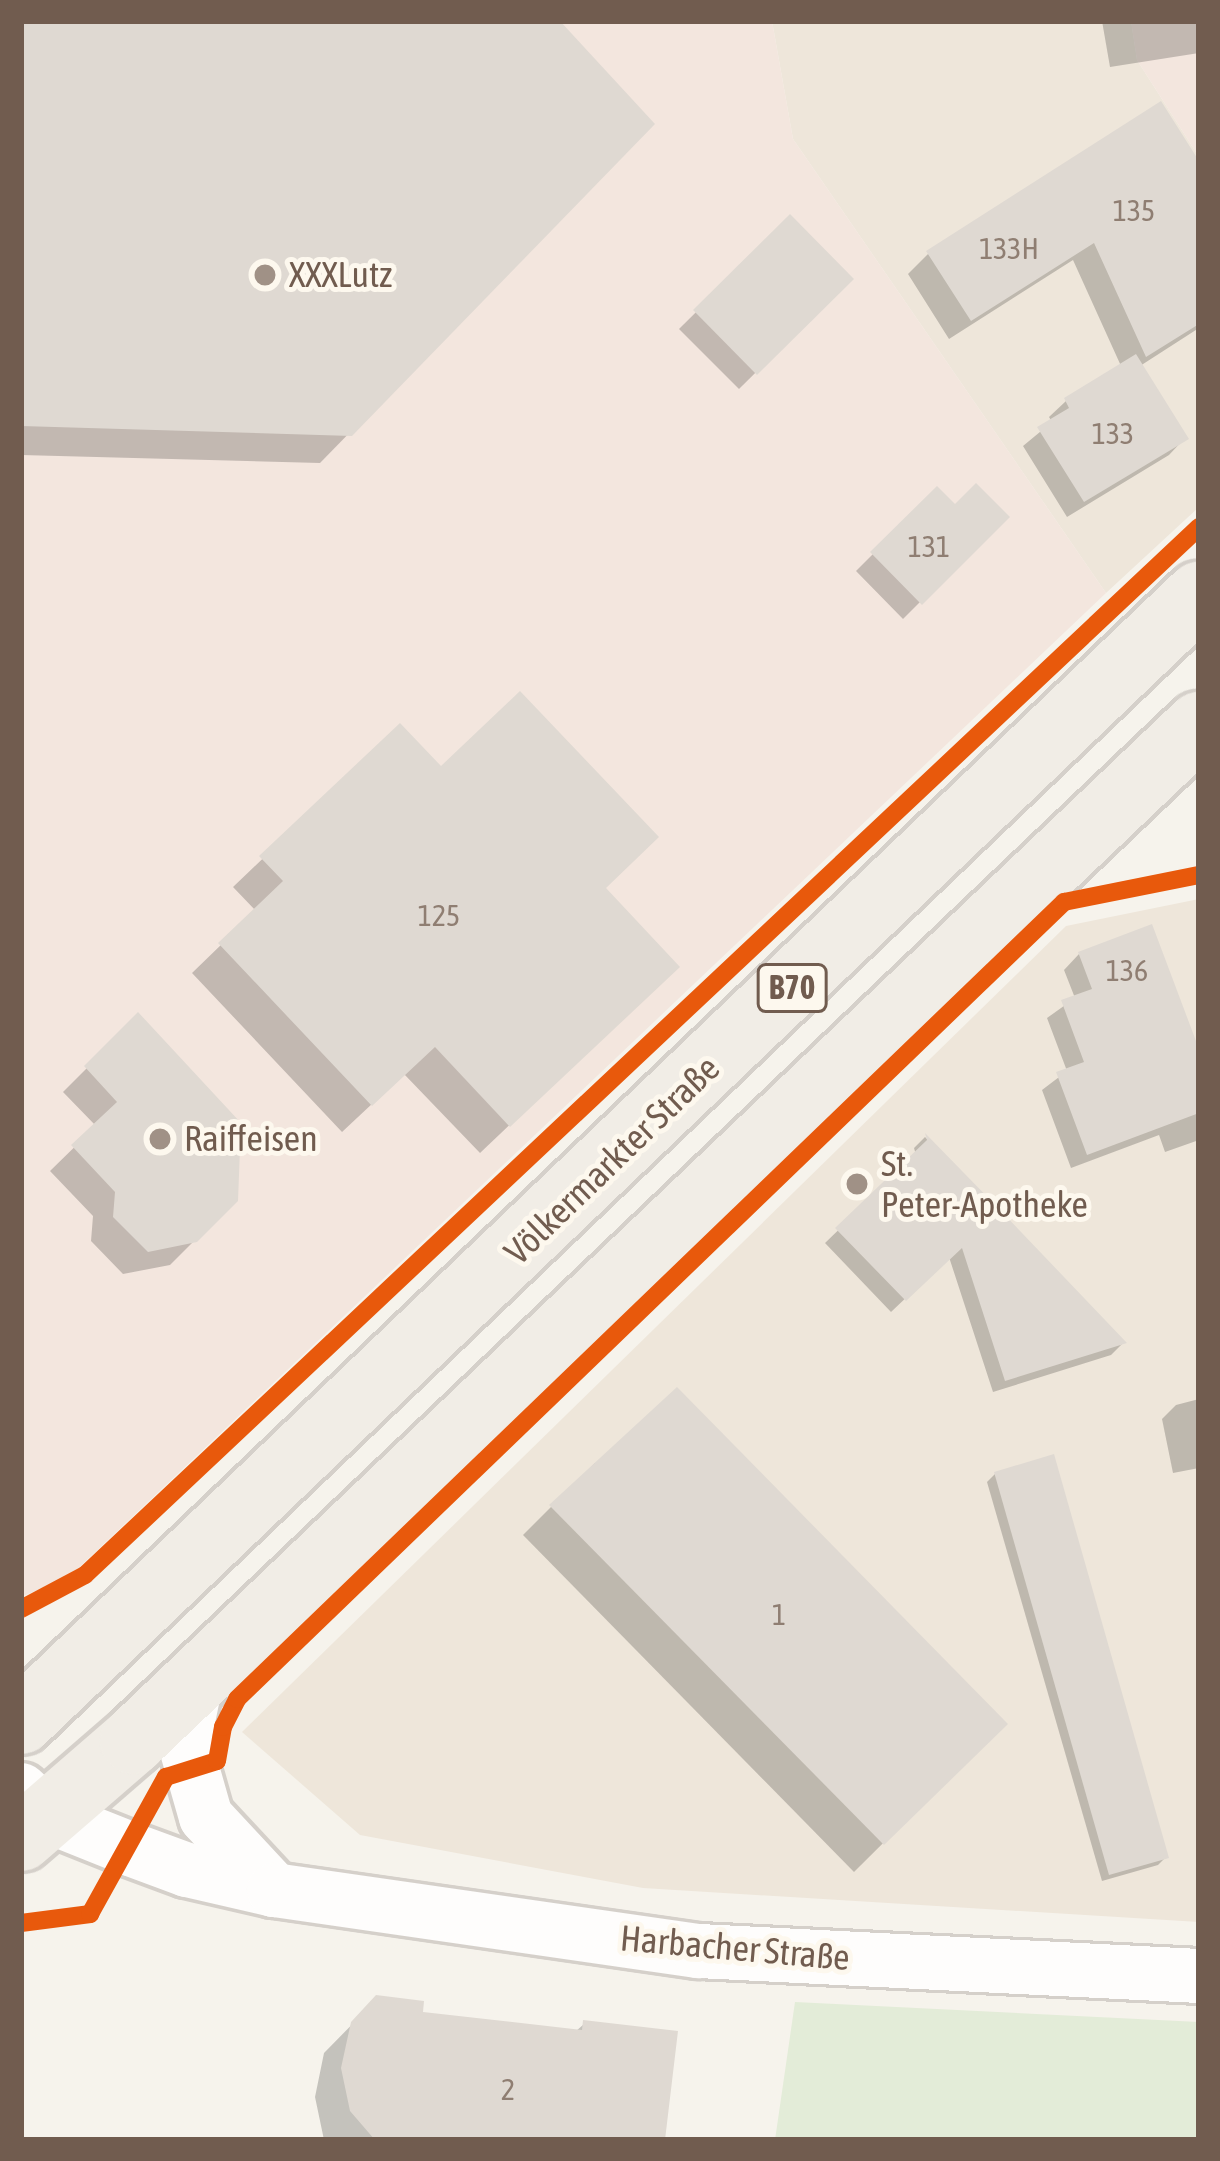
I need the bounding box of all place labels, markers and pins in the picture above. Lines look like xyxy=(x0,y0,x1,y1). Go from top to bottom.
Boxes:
place label: XXXLutz xyxy=(289,253,392,297)
marker: XXXLutz xyxy=(252,262,278,288)
place label: Raiffeisen xyxy=(184,1117,318,1161)
marker: Raiffeisen xyxy=(147,1126,173,1152)
place label: St. Peter-Apotheke xyxy=(881,1141,1088,1226)
marker: St. Peter-Apotheke xyxy=(844,1171,870,1197)

